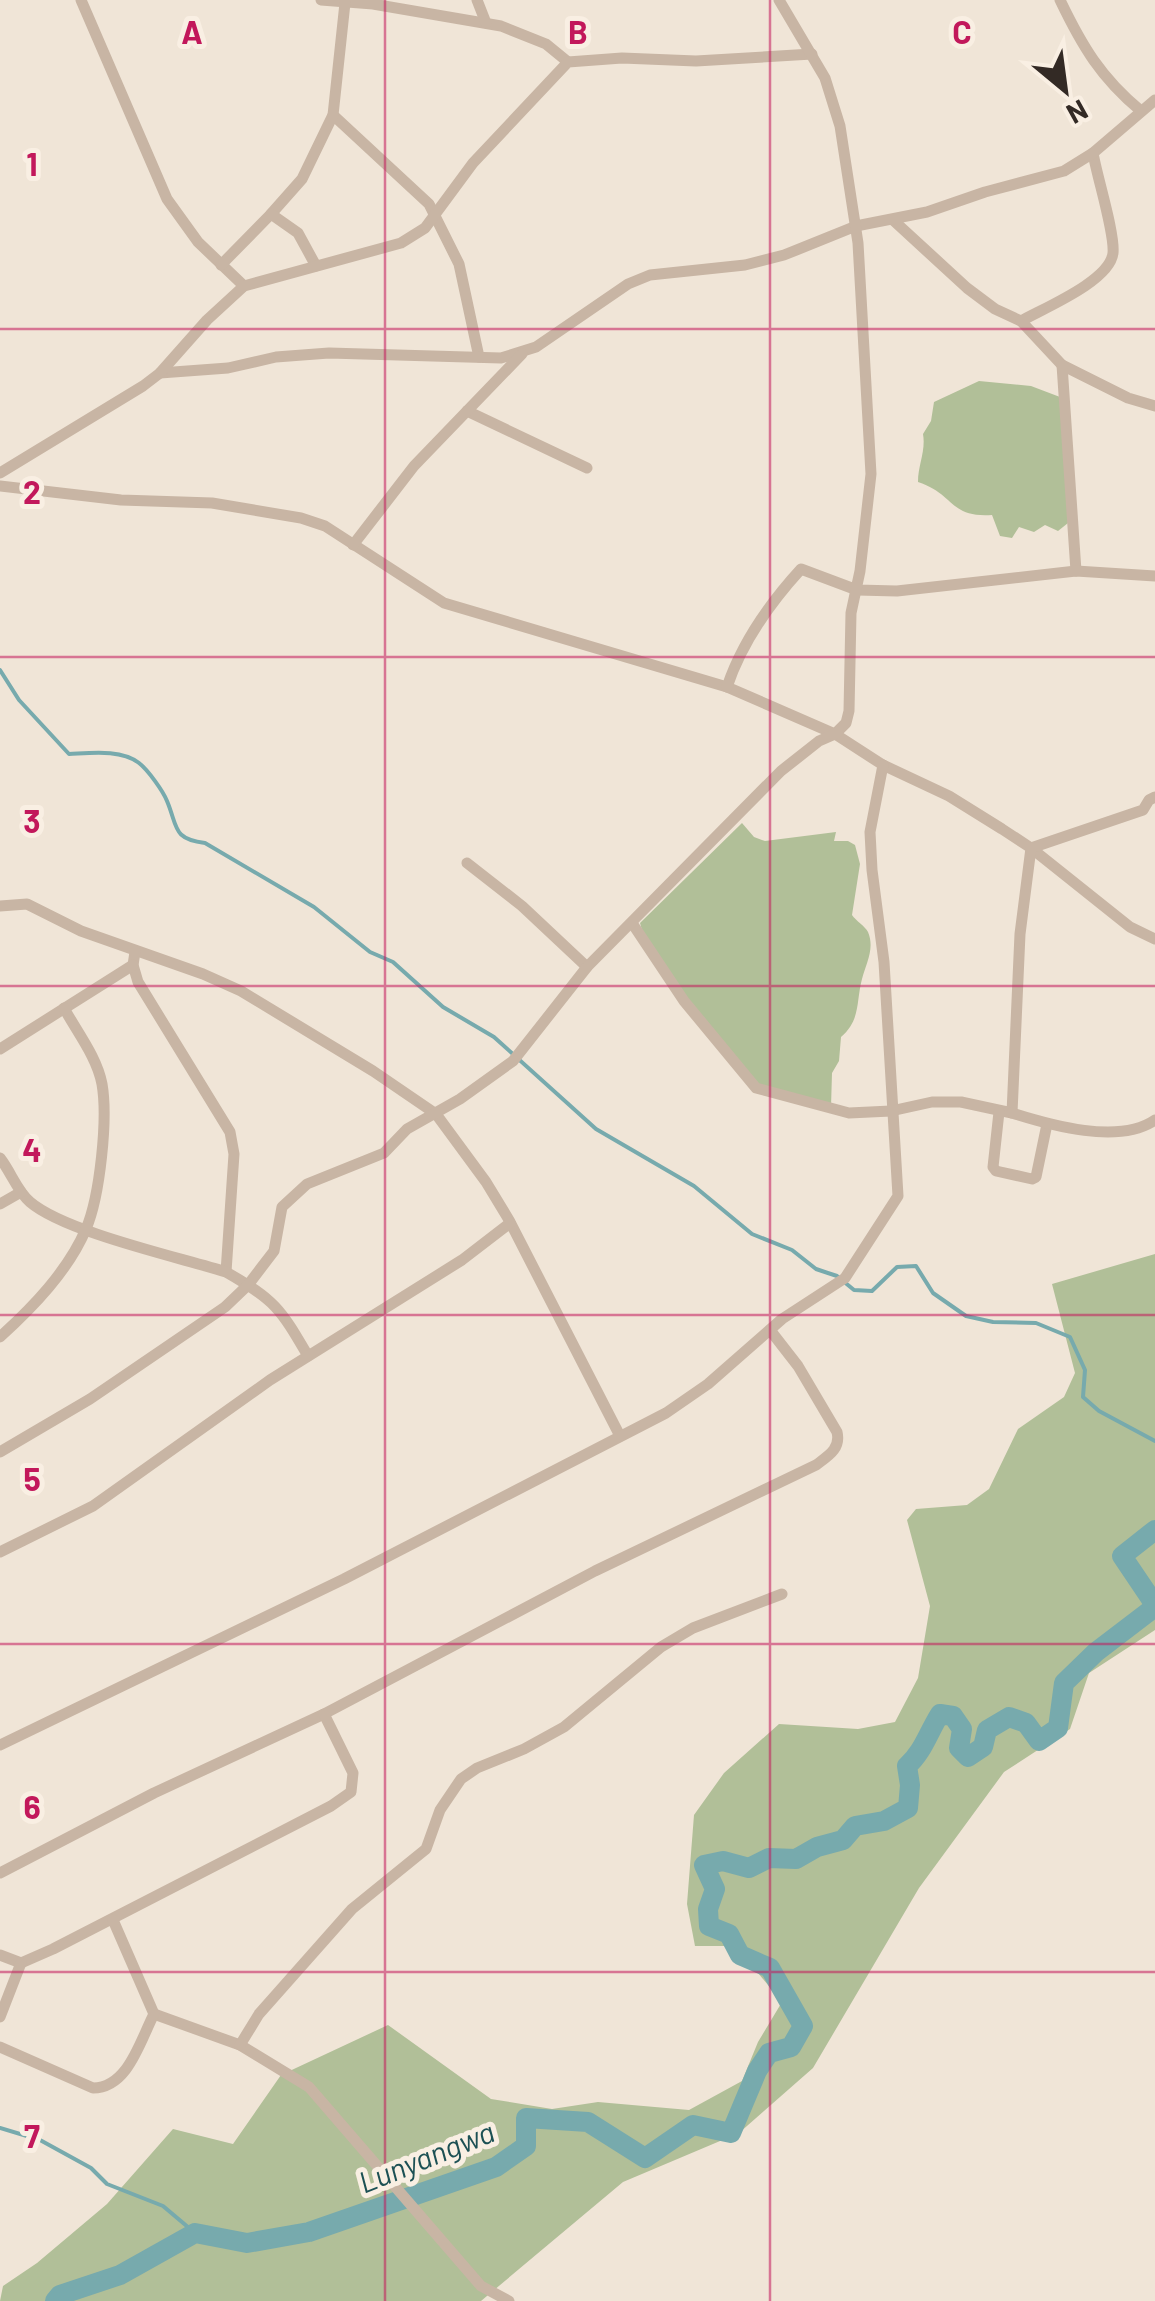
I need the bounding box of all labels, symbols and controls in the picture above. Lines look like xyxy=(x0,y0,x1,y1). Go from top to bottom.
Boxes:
text: A xyxy=(181,12,203,50)
text: B xyxy=(568,12,588,50)
text: C xyxy=(952,12,972,50)
north arrow xyxy=(1015,40,1115,140)
text: N xyxy=(1061,93,1094,132)
text: 1 xyxy=(26,144,38,182)
text: 2 xyxy=(23,472,41,510)
text: 3 xyxy=(23,801,41,839)
text: 4 xyxy=(22,1130,42,1168)
text: 5 xyxy=(23,1459,41,1497)
text: 6 xyxy=(23,1787,41,1825)
water label: Lunyangwa xyxy=(353,2112,499,2200)
text: 7 xyxy=(24,2116,40,2154)

